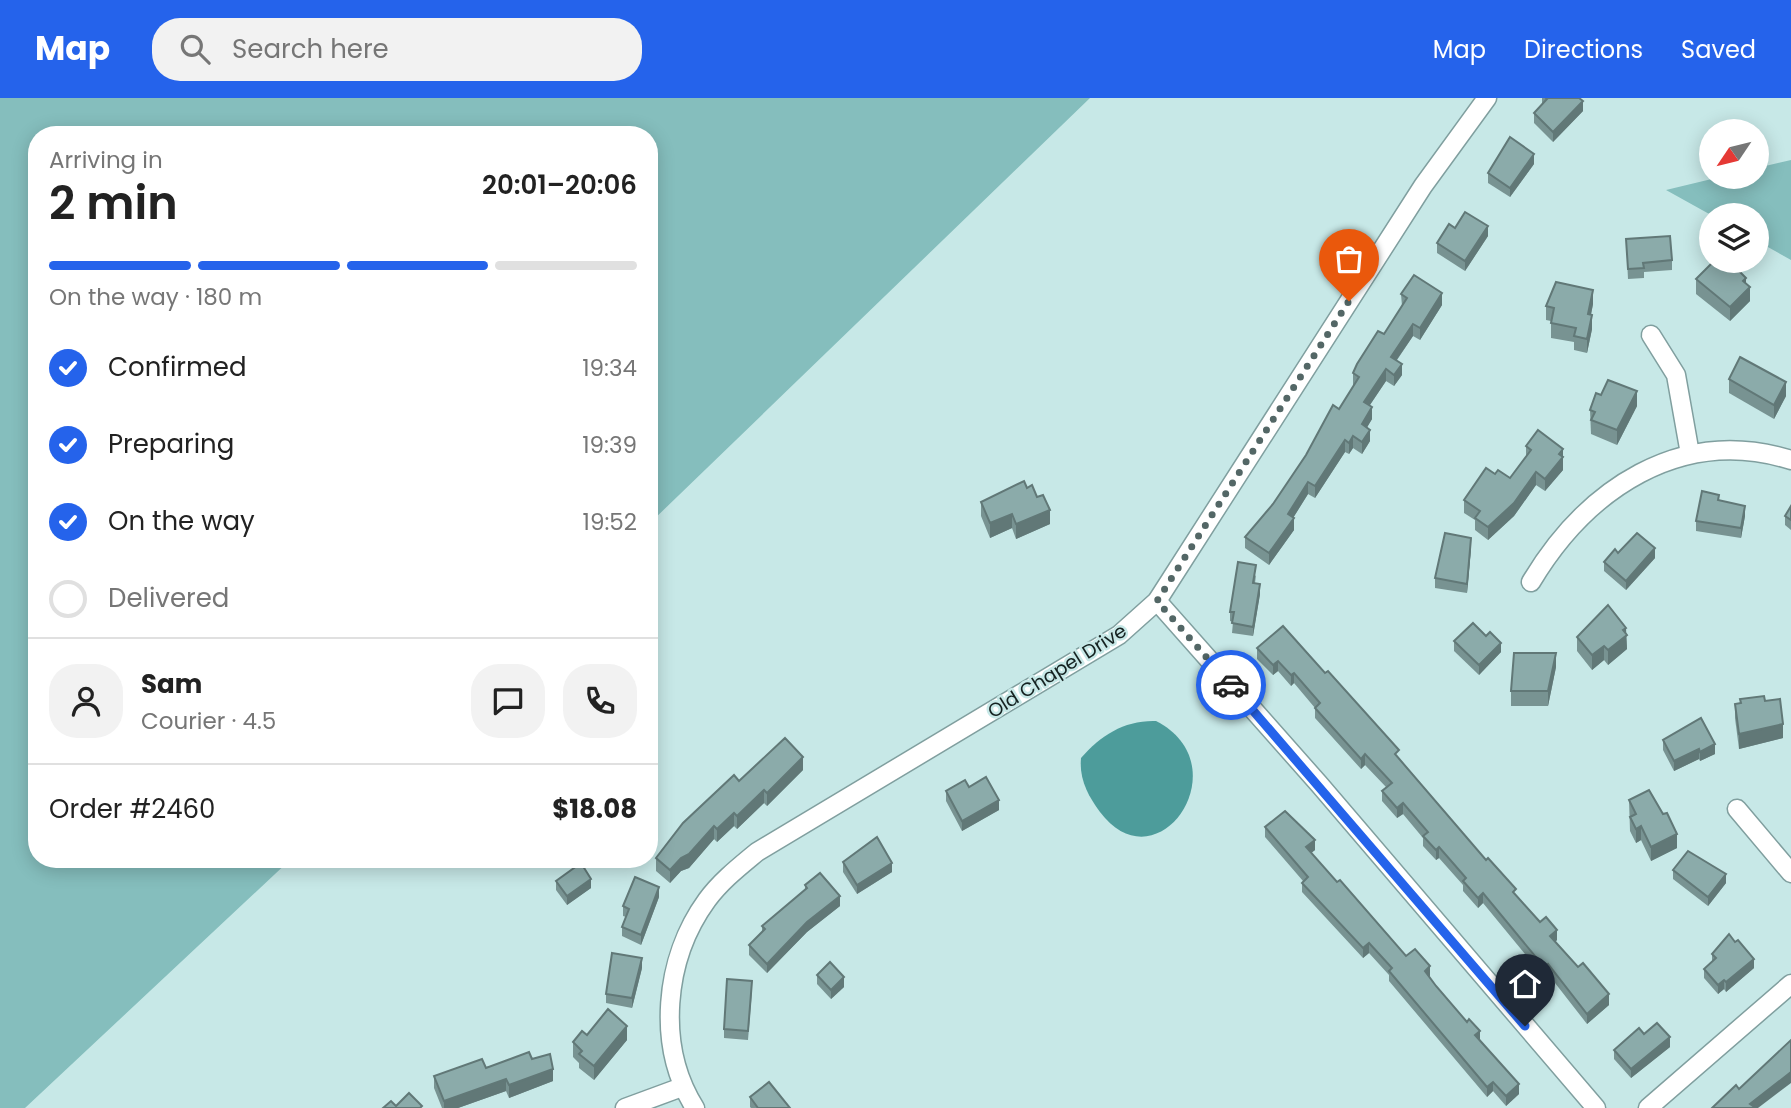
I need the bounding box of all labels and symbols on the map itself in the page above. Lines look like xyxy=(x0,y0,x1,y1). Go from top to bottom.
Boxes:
north arrow xyxy=(1699,119,1769,189)
pin xyxy=(1319,229,1379,301)
street label: Old Chapel Drive xyxy=(982,617,1132,725)
courier xyxy=(1196,650,1266,720)
pin xyxy=(1495,954,1555,1026)

